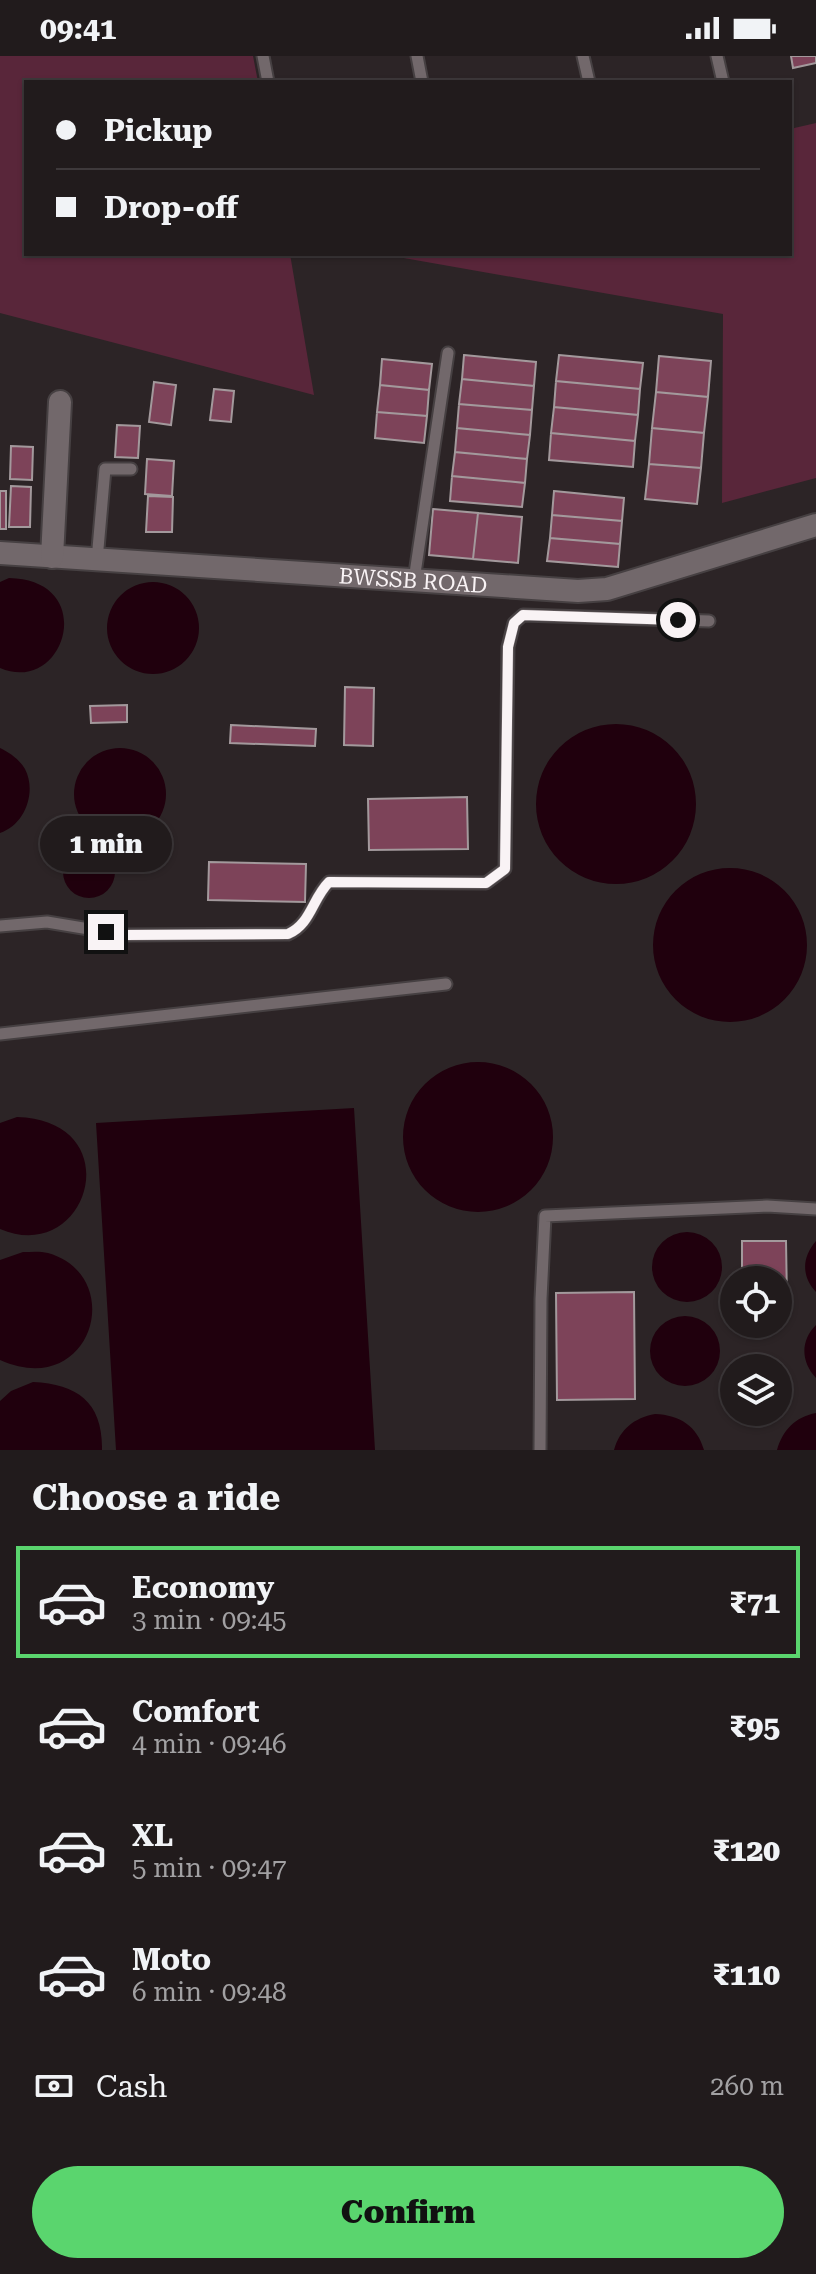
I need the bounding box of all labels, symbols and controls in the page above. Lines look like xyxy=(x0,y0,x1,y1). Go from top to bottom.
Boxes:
text: 09:41 xyxy=(40,11,117,46)
text: Pickup xyxy=(104,113,212,148)
text: Drop-off xyxy=(104,190,238,225)
street label: BWSSB ROAD xyxy=(338,563,488,598)
route start xyxy=(660,602,696,638)
callout: 1 min xyxy=(40,816,172,872)
text: 1 min xyxy=(69,829,143,859)
route end xyxy=(88,914,124,950)
map controls xyxy=(720,1266,792,1426)
button: locate xyxy=(720,1266,792,1338)
button: layers xyxy=(720,1354,792,1426)
text: Choose a ride xyxy=(32,1477,280,1519)
icon: car xyxy=(36,1566,108,1638)
text: Economy xyxy=(132,1570,274,1605)
text: ₹71 xyxy=(730,1585,780,1620)
text: 3 min · 09:45 xyxy=(132,1605,287,1635)
icon: car xyxy=(36,1690,108,1762)
text: Comfort xyxy=(132,1694,259,1729)
text: ₹95 xyxy=(730,1709,780,1744)
text: 4 min · 09:46 xyxy=(132,1729,287,1759)
icon: car xyxy=(36,1814,108,1886)
text: XL xyxy=(132,1818,173,1853)
text: ₹120 xyxy=(713,1833,780,1868)
text: 5 min · 09:47 xyxy=(132,1853,287,1883)
icon: car xyxy=(36,1938,108,2010)
text: Moto xyxy=(132,1942,211,1977)
text: ₹110 xyxy=(713,1957,780,1992)
text: 6 min · 09:48 xyxy=(132,1977,287,2007)
icon: cash xyxy=(32,2064,76,2108)
text: Cash xyxy=(96,2069,167,2104)
text: 260 m xyxy=(710,2071,784,2101)
button: Confirm xyxy=(32,2166,784,2258)

